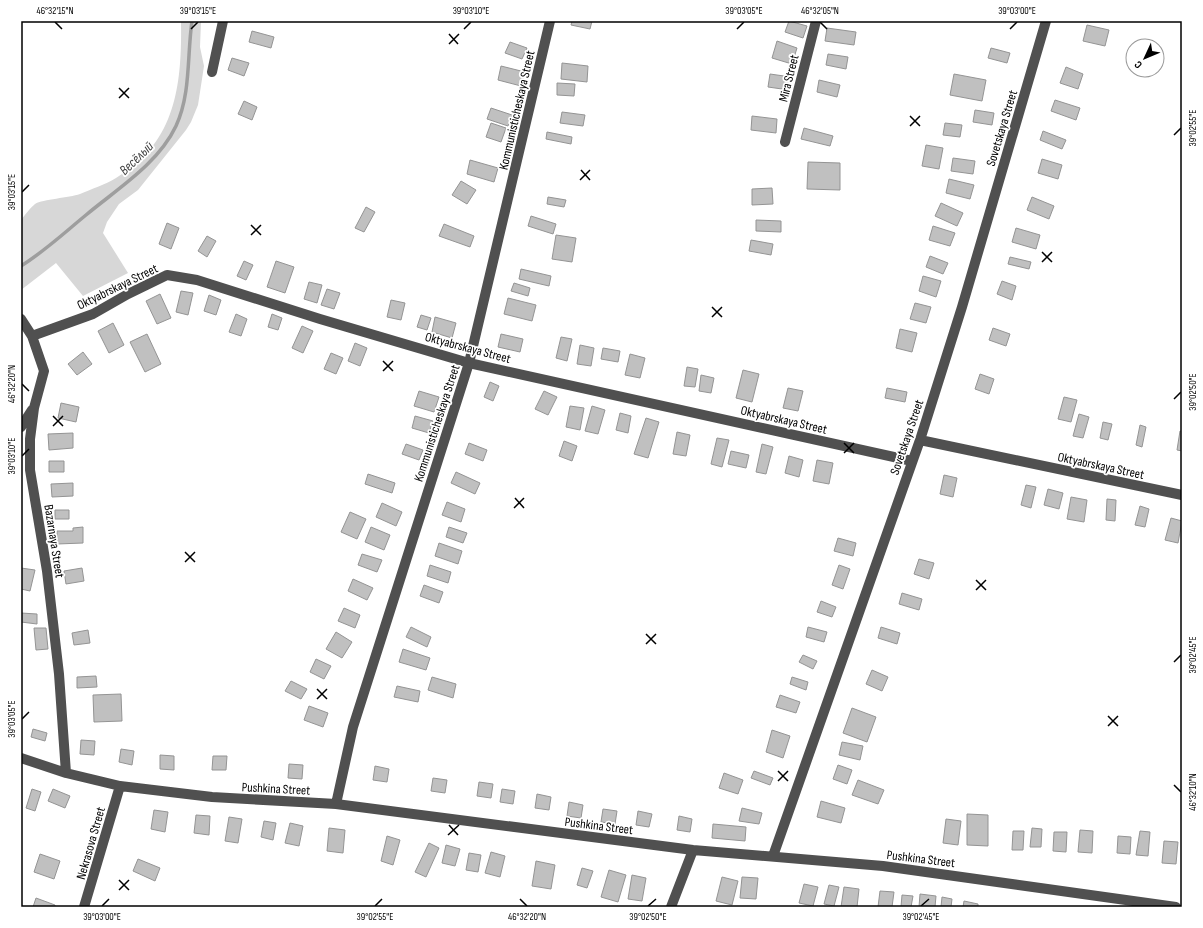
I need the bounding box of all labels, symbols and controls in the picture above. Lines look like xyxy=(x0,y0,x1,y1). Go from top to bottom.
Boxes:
text: 46°32'15"N xyxy=(37,5,73,17)
text: 39°03'15"E xyxy=(180,5,216,17)
text: 39°03'10"E xyxy=(453,5,489,17)
text: 39°03'05"E xyxy=(725,5,763,17)
text: 46°32'05"N xyxy=(801,5,839,17)
text: 39°03'00"E xyxy=(998,5,1036,17)
north arrow xyxy=(1125,38,1165,78)
street label: Kommunisticheskaya Street xyxy=(495,49,539,171)
street label: Mira Street xyxy=(775,53,803,104)
text: С xyxy=(1131,58,1145,71)
street label: Sovetskaya Street xyxy=(983,88,1021,168)
text: 39°02'55"E xyxy=(1187,110,1199,146)
water label: Весёлый xyxy=(116,138,157,179)
text: 39°03'15"E xyxy=(6,174,18,210)
street label: Oktyabrskaya Street xyxy=(74,260,161,313)
street label: Oktyabrskaya Street xyxy=(423,329,512,367)
street label: Kommunisticheskaya Street xyxy=(410,363,463,484)
text: 46°32'20"N xyxy=(6,365,18,403)
text: 39°02'50"E xyxy=(1187,373,1199,411)
street label: Sovetskaya Street xyxy=(887,397,927,477)
street label: Oktyabrskaya Street xyxy=(739,402,828,438)
text: 39°03'10"E xyxy=(6,438,18,474)
street label: Oktyabrskaya Street xyxy=(1056,449,1146,483)
street label: Bazarnaya Street xyxy=(40,503,68,579)
text: 39°02'45"E xyxy=(1187,636,1199,674)
text: 39°03'05"E xyxy=(6,700,18,738)
text: 46°32'10"N xyxy=(1187,773,1199,811)
street label: Pushkina Street xyxy=(241,779,311,799)
street label: Nekrasova Street xyxy=(73,805,109,881)
street label: Pushkina Street xyxy=(564,814,634,838)
street label: Pushkina Street xyxy=(886,847,956,871)
text: 39°03'00"E xyxy=(83,911,121,923)
text: 39°02'55"E xyxy=(357,911,393,923)
text: 46°32'20"N xyxy=(508,911,546,923)
text: 39°02'50"E xyxy=(629,911,667,923)
text: 39°02'45"E xyxy=(902,911,940,923)

